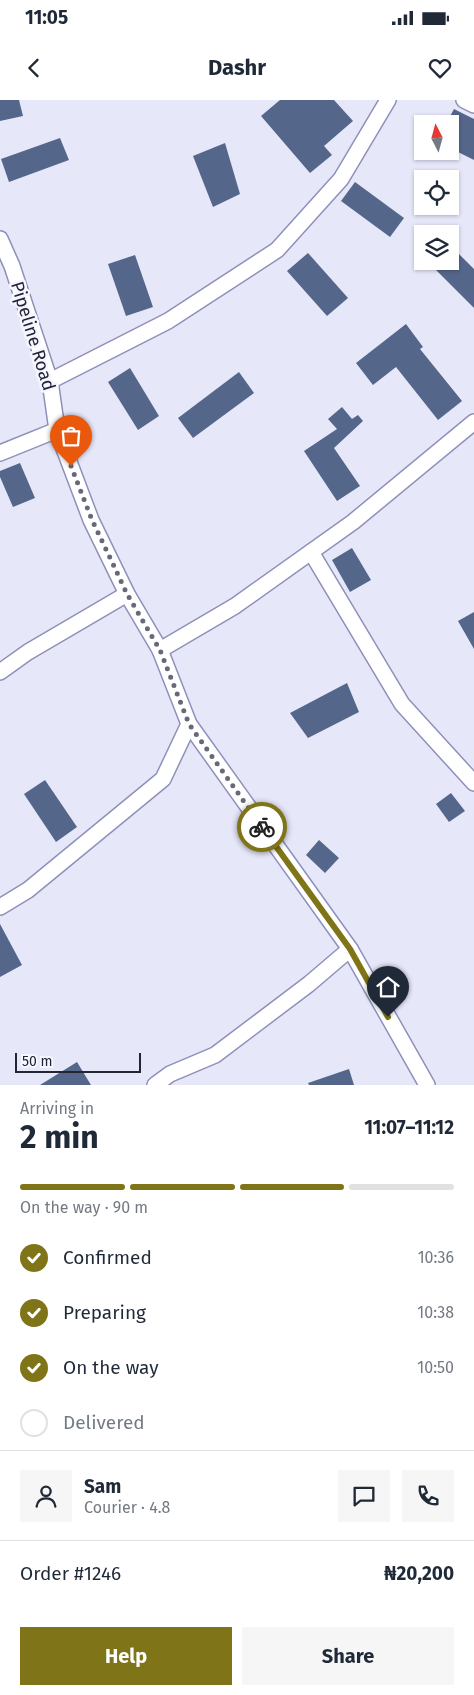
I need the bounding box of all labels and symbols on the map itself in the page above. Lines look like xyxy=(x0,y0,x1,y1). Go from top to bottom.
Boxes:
north arrow xyxy=(414,115,459,160)
street label: Pipeline Road xyxy=(6,279,60,393)
pin xyxy=(50,415,92,466)
courier xyxy=(237,802,287,852)
pin xyxy=(367,966,409,1017)
scale bar xyxy=(15,1050,141,1073)

